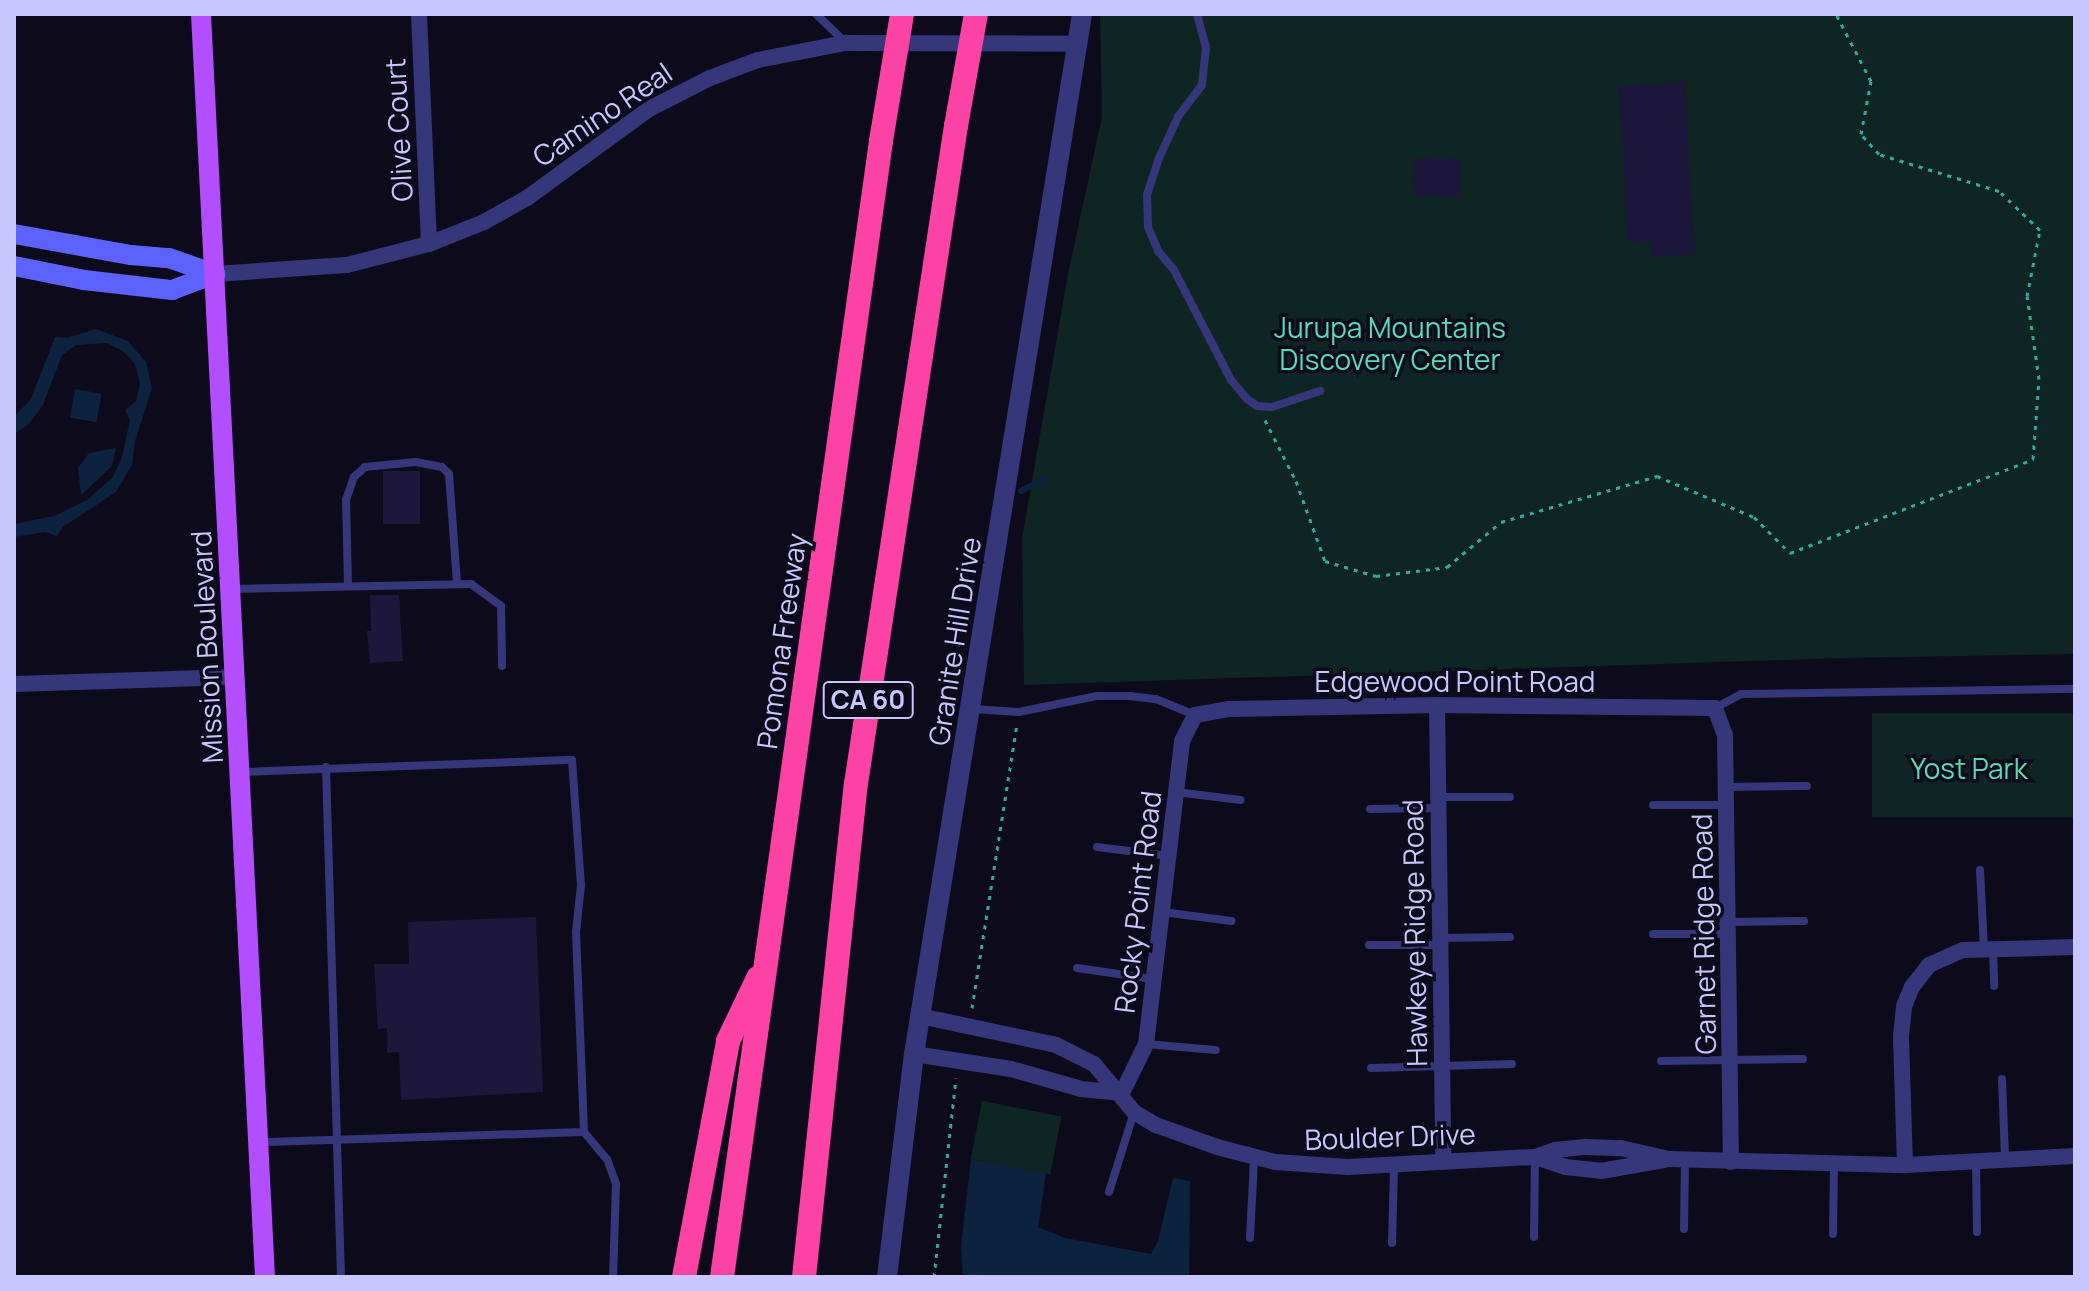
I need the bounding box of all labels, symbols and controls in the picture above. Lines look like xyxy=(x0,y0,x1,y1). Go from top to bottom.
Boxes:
street label: Camino Real xyxy=(526,55,678,173)
street label: Olive Court xyxy=(377,57,419,203)
park label: Jurupa Mountains Discovery Center xyxy=(1274,310,1506,376)
street label: Mission Boulevard xyxy=(183,530,229,764)
street label: Pomona Freeway xyxy=(749,531,813,751)
street label: Granite Hill Drive xyxy=(921,534,987,748)
street label: Edgewood Point Road xyxy=(1315,664,1595,698)
road number: CA 60 xyxy=(822,678,914,722)
park label: Yost Park xyxy=(1910,751,2028,785)
street label: Rocky Point Road xyxy=(1107,789,1167,1015)
street label: Hawkeye Ridge Road xyxy=(1395,799,1433,1067)
street label: Garnet Ridge Road xyxy=(1684,813,1722,1055)
street label: Boulder Drive xyxy=(1304,1116,1476,1156)

